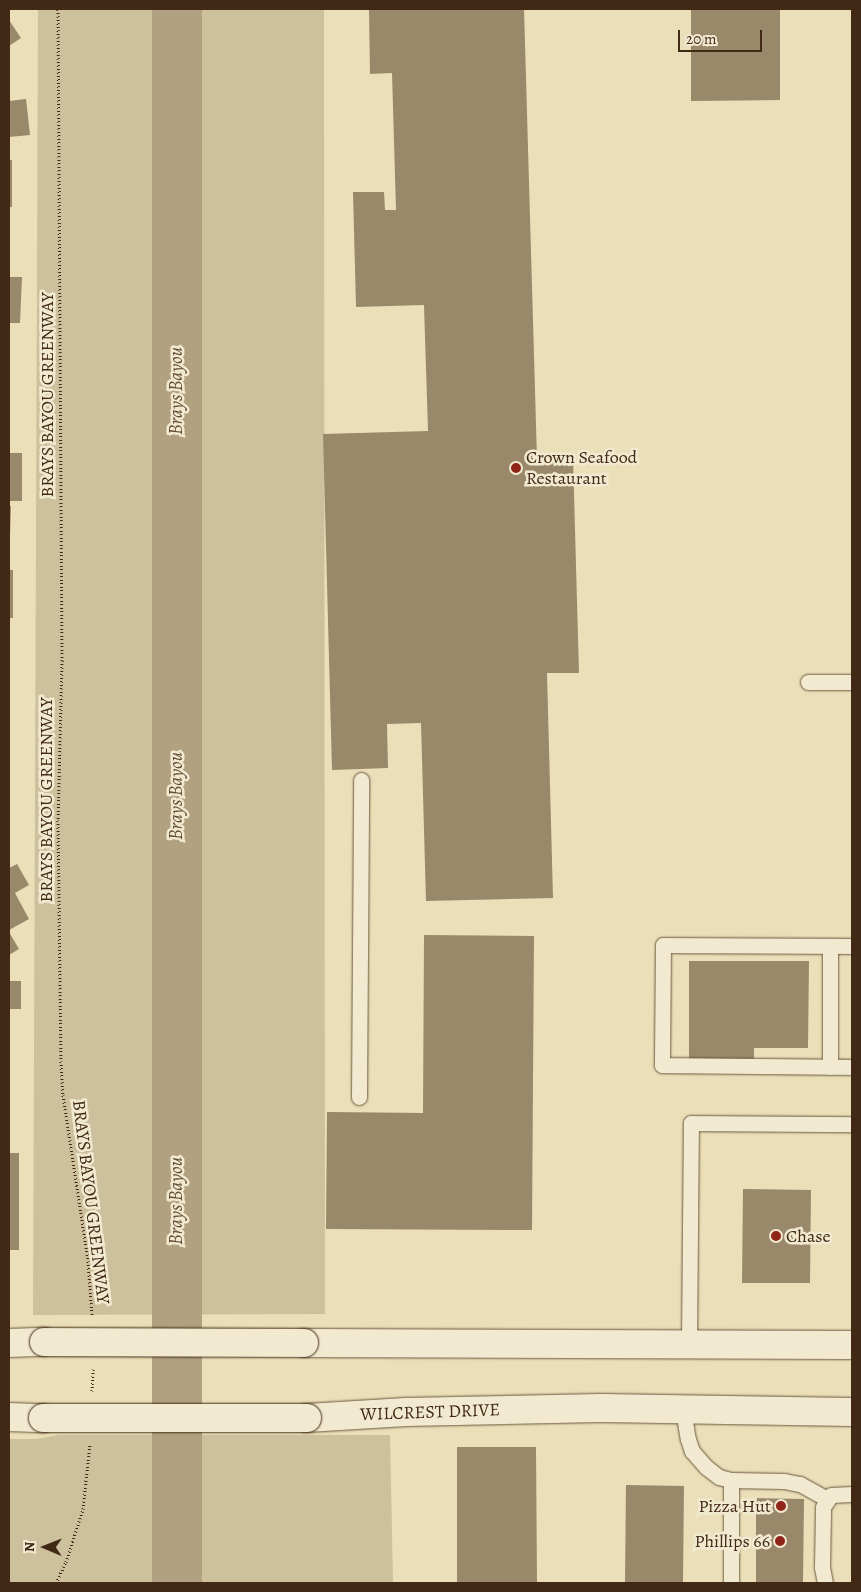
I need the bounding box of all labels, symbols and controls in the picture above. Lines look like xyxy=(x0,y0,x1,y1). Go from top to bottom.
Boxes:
scale bar xyxy=(681,20,765,52)
text: 20 m xyxy=(686,29,717,49)
street label: BRAYS BAYOU GREENWAY xyxy=(36,292,58,498)
water label: Brays Bayou xyxy=(166,347,188,435)
place label: Crown Seafood Restaurant xyxy=(526,447,637,489)
marker: Crown Seafood Restaurant xyxy=(510,462,522,474)
street label: BRAYS BAYOU GREENWAY xyxy=(35,697,57,903)
water label: Brays Bayou xyxy=(166,752,188,840)
street label: BRAYS BAYOU GREENWAY xyxy=(68,1099,114,1305)
water label: Brays Bayou xyxy=(166,1157,188,1245)
place label: Chase xyxy=(786,1225,831,1247)
marker: Chase xyxy=(770,1230,782,1242)
street label: WILCREST DRIVE xyxy=(360,1399,500,1425)
place label: Pizza Hut xyxy=(698,1495,771,1517)
marker: Pizza Hut xyxy=(775,1500,787,1512)
north arrow xyxy=(20,1522,70,1572)
place label: Phillips 66 xyxy=(695,1530,770,1552)
marker: Phillips 66 xyxy=(774,1535,786,1547)
text: N xyxy=(20,1541,39,1552)

